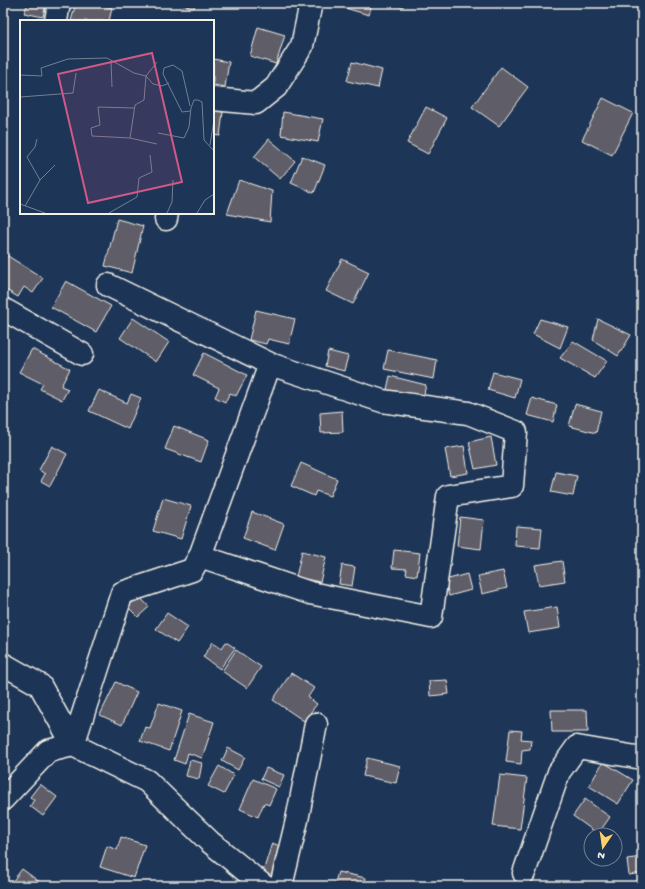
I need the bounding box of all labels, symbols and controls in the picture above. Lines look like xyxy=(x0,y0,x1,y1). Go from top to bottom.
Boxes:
inset map xyxy=(20,20,214,214)
north arrow xyxy=(583,827,623,867)
text: N xyxy=(596,848,606,861)

